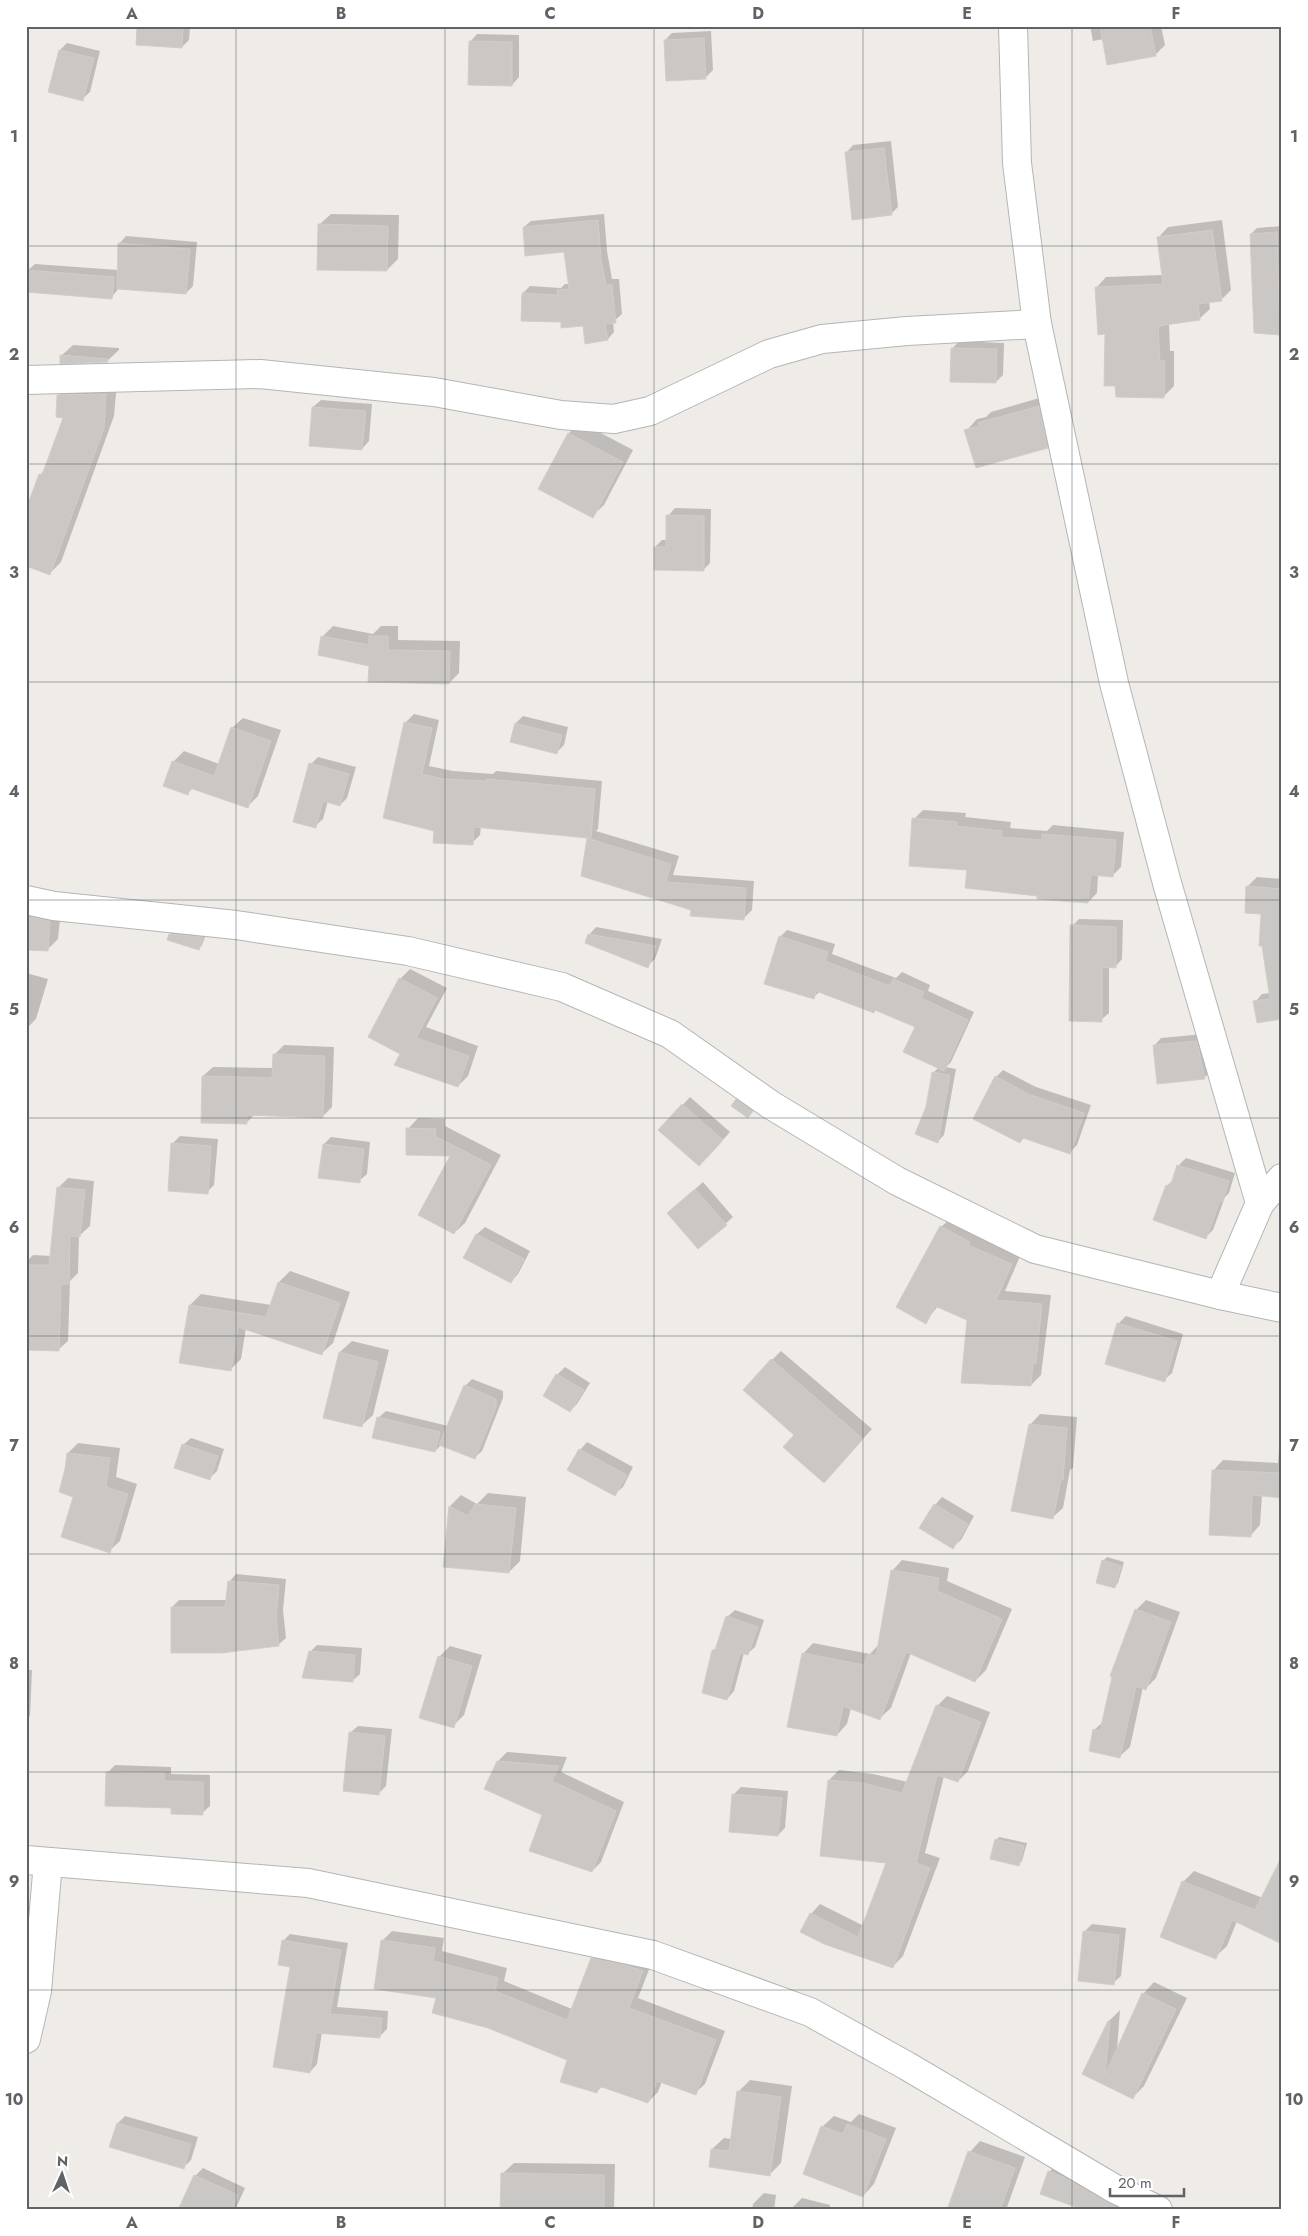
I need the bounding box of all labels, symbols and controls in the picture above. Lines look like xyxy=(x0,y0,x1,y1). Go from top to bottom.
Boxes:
text: A xyxy=(125,2,138,25)
text: B xyxy=(336,2,346,25)
text: C xyxy=(544,2,556,25)
text: D xyxy=(752,2,764,25)
text: E xyxy=(962,2,972,25)
text: F xyxy=(1172,2,1180,25)
text: 1 xyxy=(10,125,18,148)
text: 1 xyxy=(1290,125,1298,148)
text: 2 xyxy=(9,343,19,366)
text: 2 xyxy=(1289,343,1299,366)
text: 3 xyxy=(9,561,19,584)
text: 3 xyxy=(1289,561,1299,584)
text: 4 xyxy=(8,780,20,803)
text: 4 xyxy=(1288,780,1300,803)
text: 5 xyxy=(9,998,19,1021)
text: 5 xyxy=(1289,998,1299,1021)
text: 6 xyxy=(9,1216,19,1239)
text: 6 xyxy=(1289,1216,1299,1239)
text: 7 xyxy=(9,1434,19,1457)
text: 7 xyxy=(1289,1434,1299,1457)
text: 8 xyxy=(9,1652,19,1675)
text: 8 xyxy=(1289,1652,1299,1675)
text: 9 xyxy=(9,1870,19,1893)
text: 9 xyxy=(1289,1870,1299,1893)
text: 10 xyxy=(5,2088,23,2111)
text: 10 xyxy=(1285,2088,1303,2111)
north arrow xyxy=(38,2148,88,2198)
text: N xyxy=(57,2151,69,2171)
scale bar xyxy=(1110,2166,1184,2198)
text: 20 m xyxy=(1118,2172,1152,2194)
text: A xyxy=(125,2211,138,2234)
text: B xyxy=(336,2211,346,2234)
text: C xyxy=(544,2211,556,2234)
text: D xyxy=(752,2211,764,2234)
text: E xyxy=(962,2211,972,2234)
text: F xyxy=(1172,2211,1180,2234)

